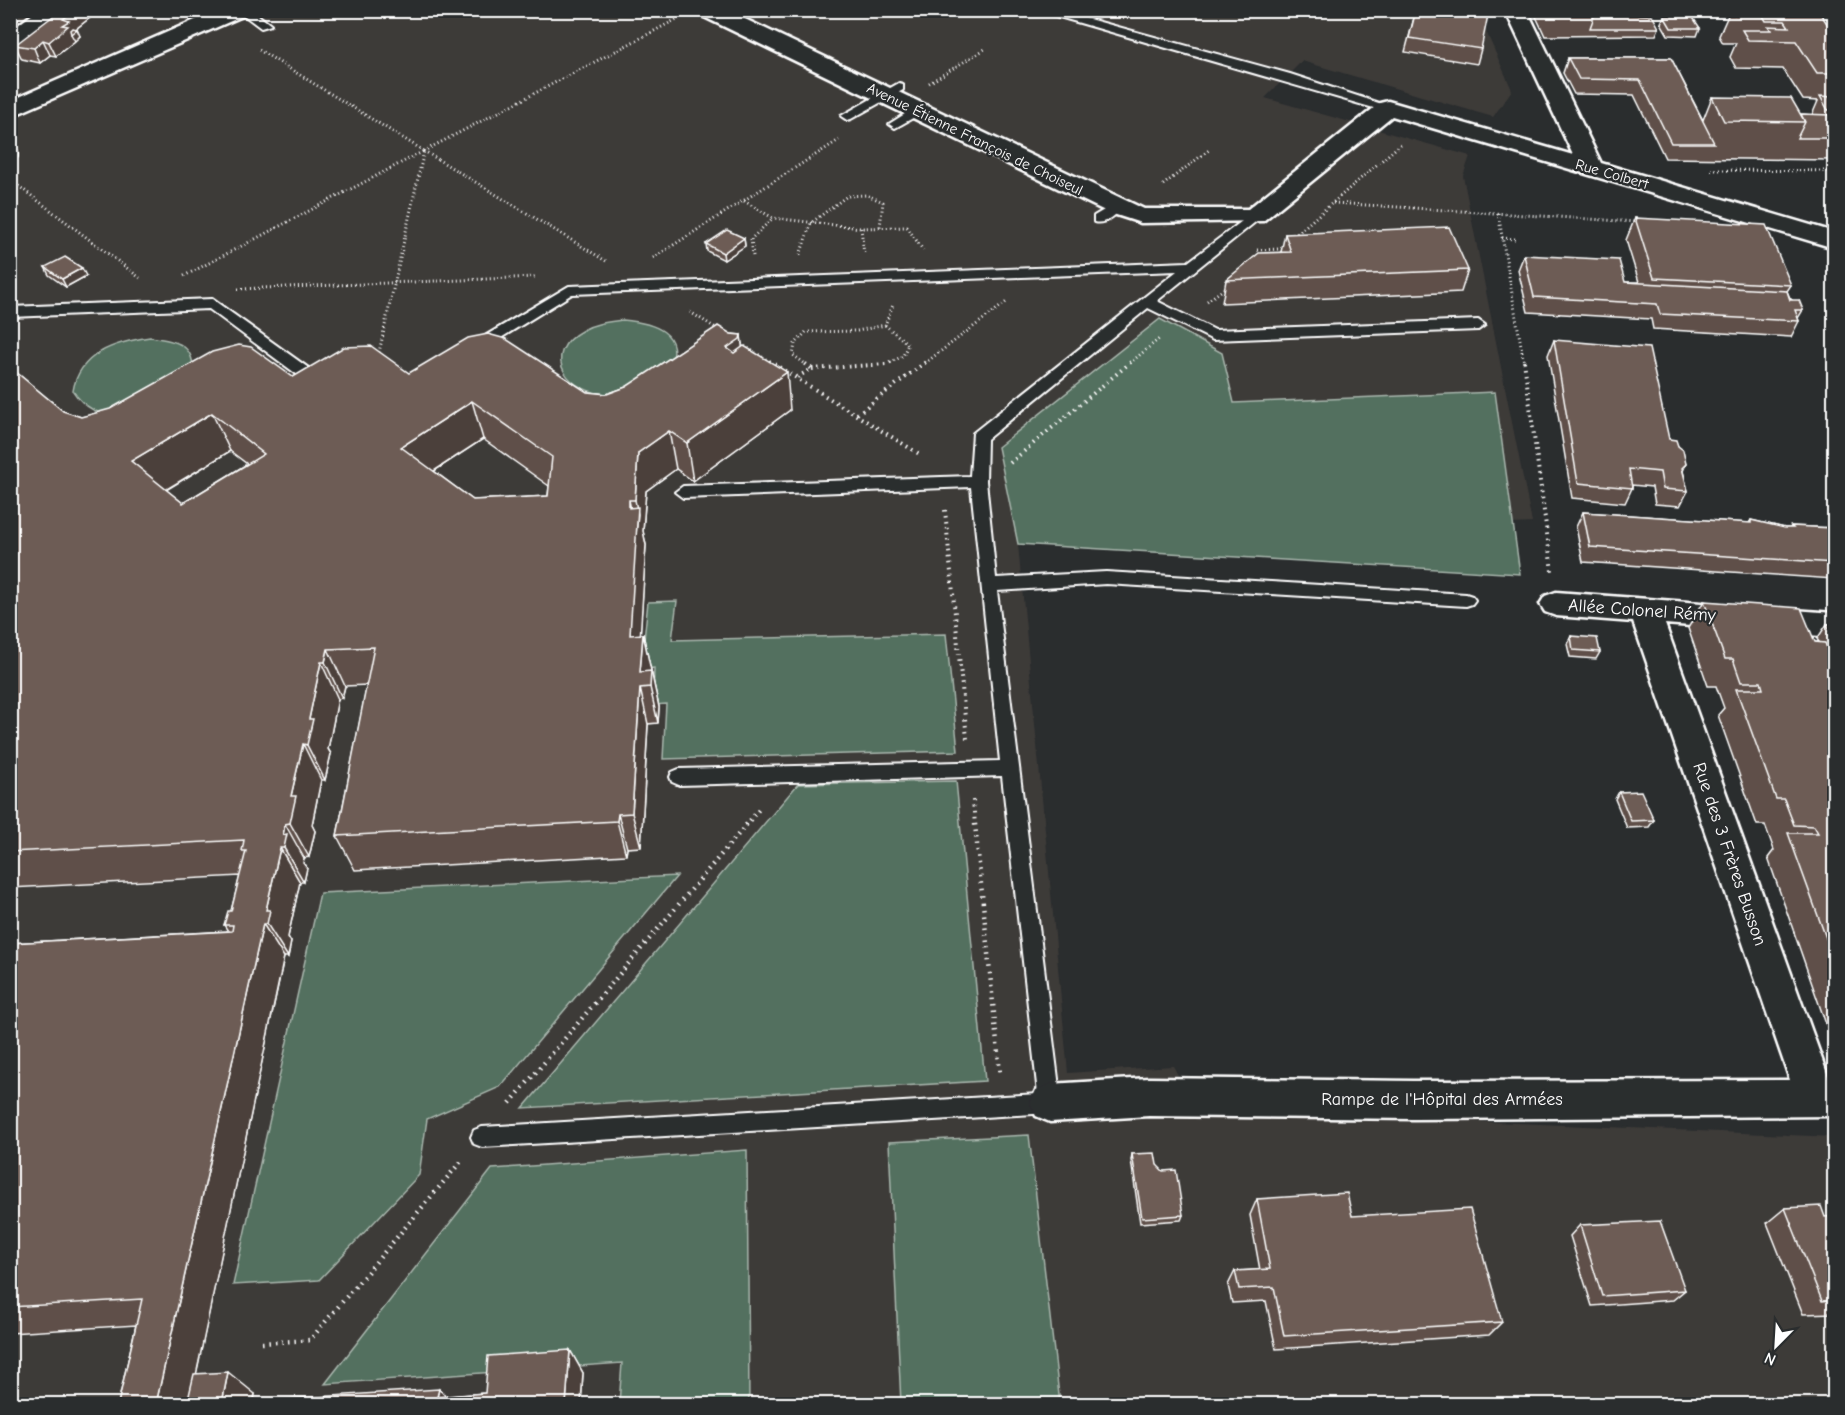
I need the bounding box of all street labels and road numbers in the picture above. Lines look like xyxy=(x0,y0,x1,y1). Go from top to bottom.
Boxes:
street label: Avenue Étienne François de Choiseul xyxy=(864,78,1086,199)
street label: Rue Colbert xyxy=(1573,155,1651,193)
street label: Allée Colonel Rémy xyxy=(1567,595,1717,626)
street label: Rue des 3 Frères Busson xyxy=(1688,760,1771,948)
street label: Rampe de l'Hôpital des Armées xyxy=(1321,1089,1563,1110)

